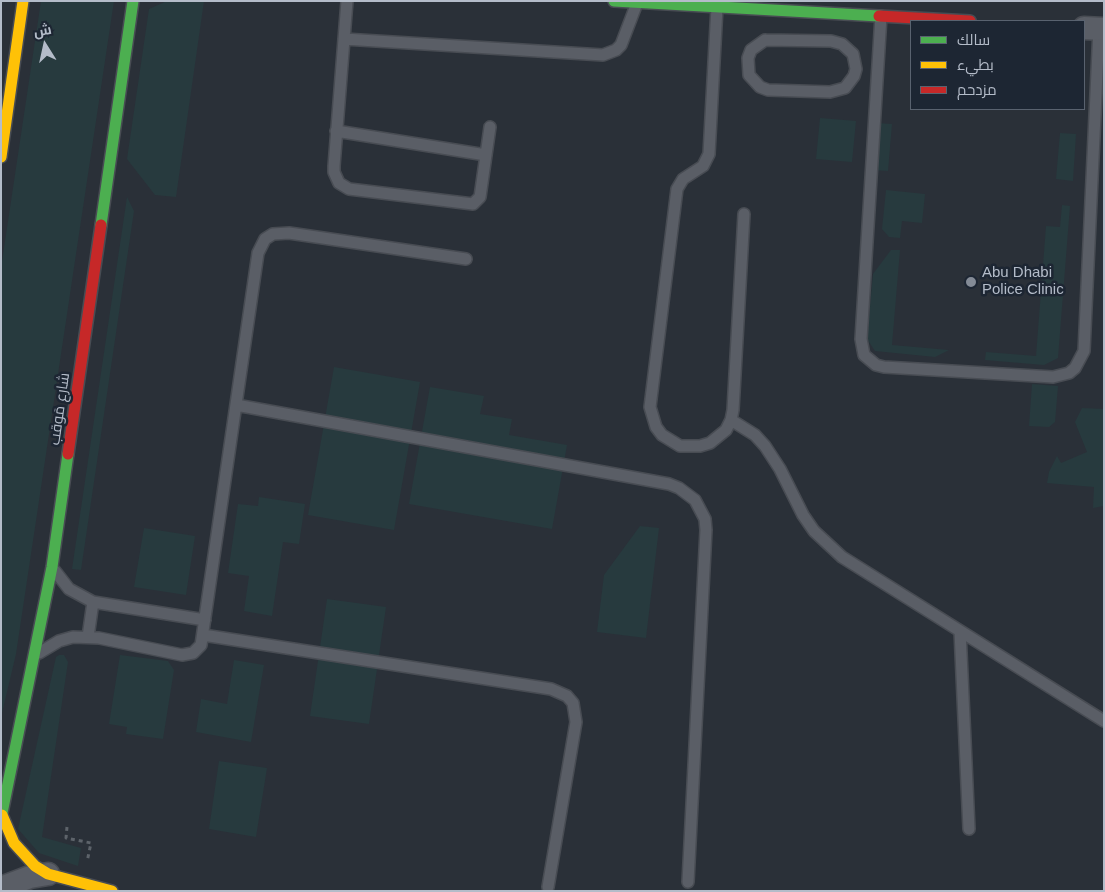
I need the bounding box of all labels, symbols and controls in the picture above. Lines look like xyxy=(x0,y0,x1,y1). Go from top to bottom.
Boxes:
north arrow xyxy=(20,20,70,70)
legend xyxy=(910,20,1085,110)
text: ش xyxy=(32,21,53,40)
text: سالك xyxy=(957,31,990,48)
text: بطيء xyxy=(957,56,994,73)
text: مزدحم xyxy=(957,81,997,98)
place label: Abu Dhabi Police Clinic xyxy=(982,264,1064,299)
marker: Abu Dhabi Police Clinic xyxy=(964,275,978,289)
street label: شارع مَوقب xyxy=(46,372,74,446)

